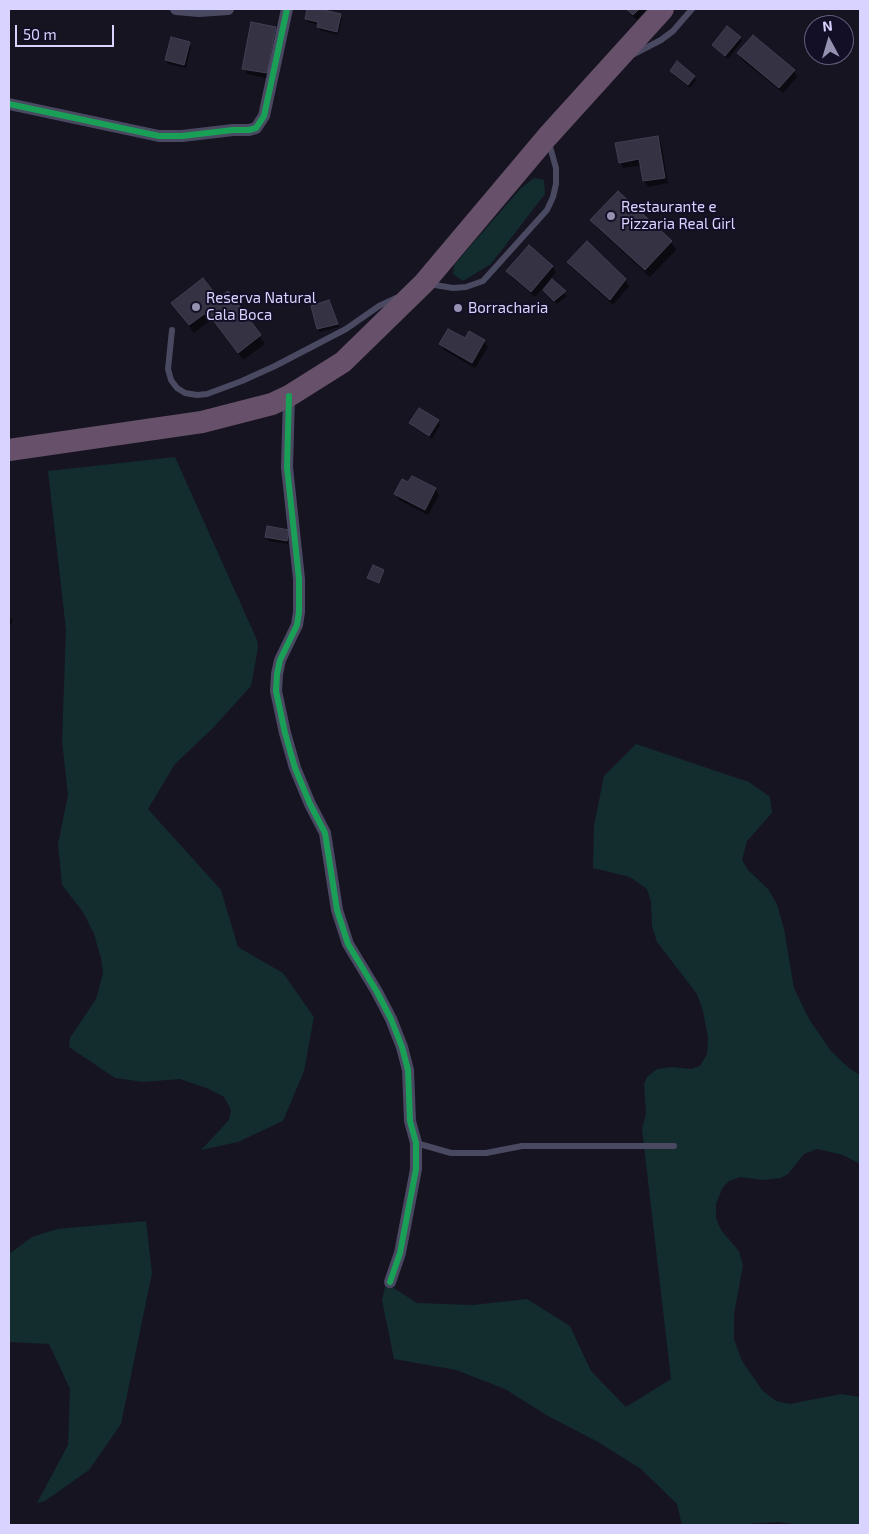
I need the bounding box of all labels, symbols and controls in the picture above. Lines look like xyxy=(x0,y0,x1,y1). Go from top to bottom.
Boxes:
scale bar xyxy=(18,15,116,47)
north arrow xyxy=(804,15,854,65)
text: N xyxy=(822,17,833,35)
text: 50 m xyxy=(23,25,57,43)
place label: Restaurante e Pizzaria Real Girl xyxy=(621,198,735,233)
marker: Restaurante e Pizzaria Real Girl xyxy=(605,210,617,222)
place label: Reserva Natural Cala Boca xyxy=(206,289,316,324)
place label: Borracharia xyxy=(468,299,548,317)
marker: Reserva Natural Cala Boca xyxy=(190,301,202,313)
marker: Borracharia xyxy=(452,302,464,314)

